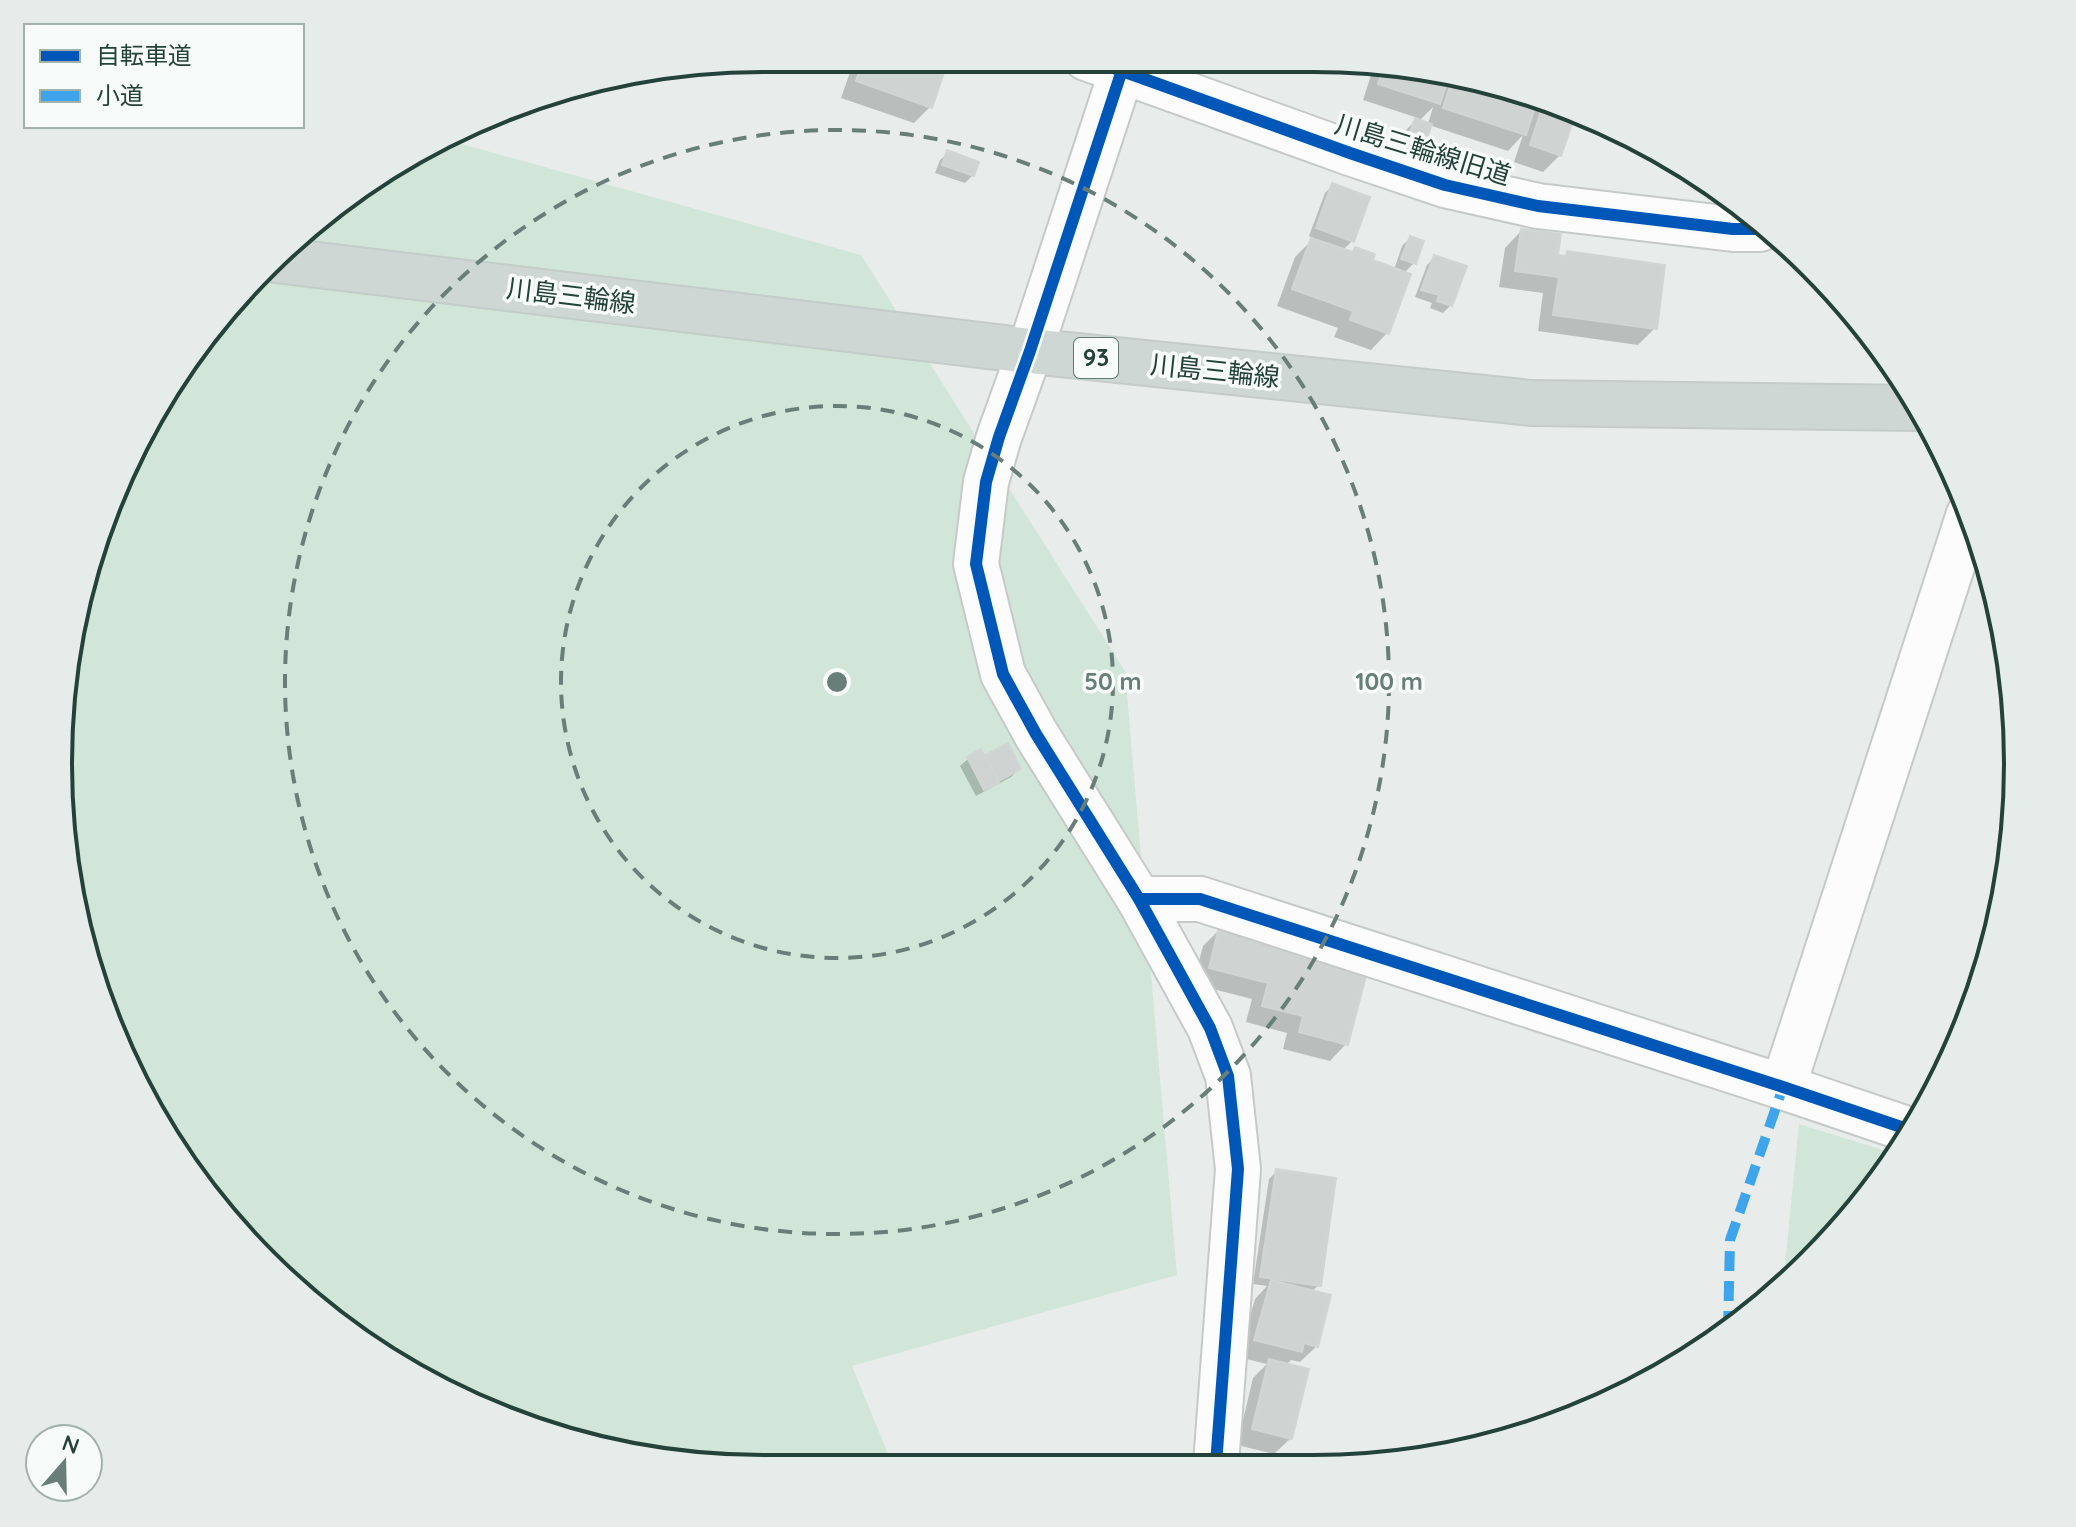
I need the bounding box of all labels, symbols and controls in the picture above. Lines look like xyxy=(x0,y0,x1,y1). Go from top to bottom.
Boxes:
legend xyxy=(24,24,304,128)
text: 自転車道 xyxy=(96,40,192,70)
text: 小道 xyxy=(96,80,144,110)
street label: 川島三輪線旧道 xyxy=(1331,107,1515,192)
street label: 川島三輪線 xyxy=(505,271,638,320)
road number: 93 xyxy=(1074,338,1118,378)
street label: 川島三輪線 xyxy=(1149,347,1281,394)
text: 50 m xyxy=(1084,666,1142,696)
text: 100 m xyxy=(1355,666,1423,696)
centre of rings xyxy=(823,668,851,696)
north arrow xyxy=(24,1423,104,1503)
text: N xyxy=(58,1428,83,1460)

